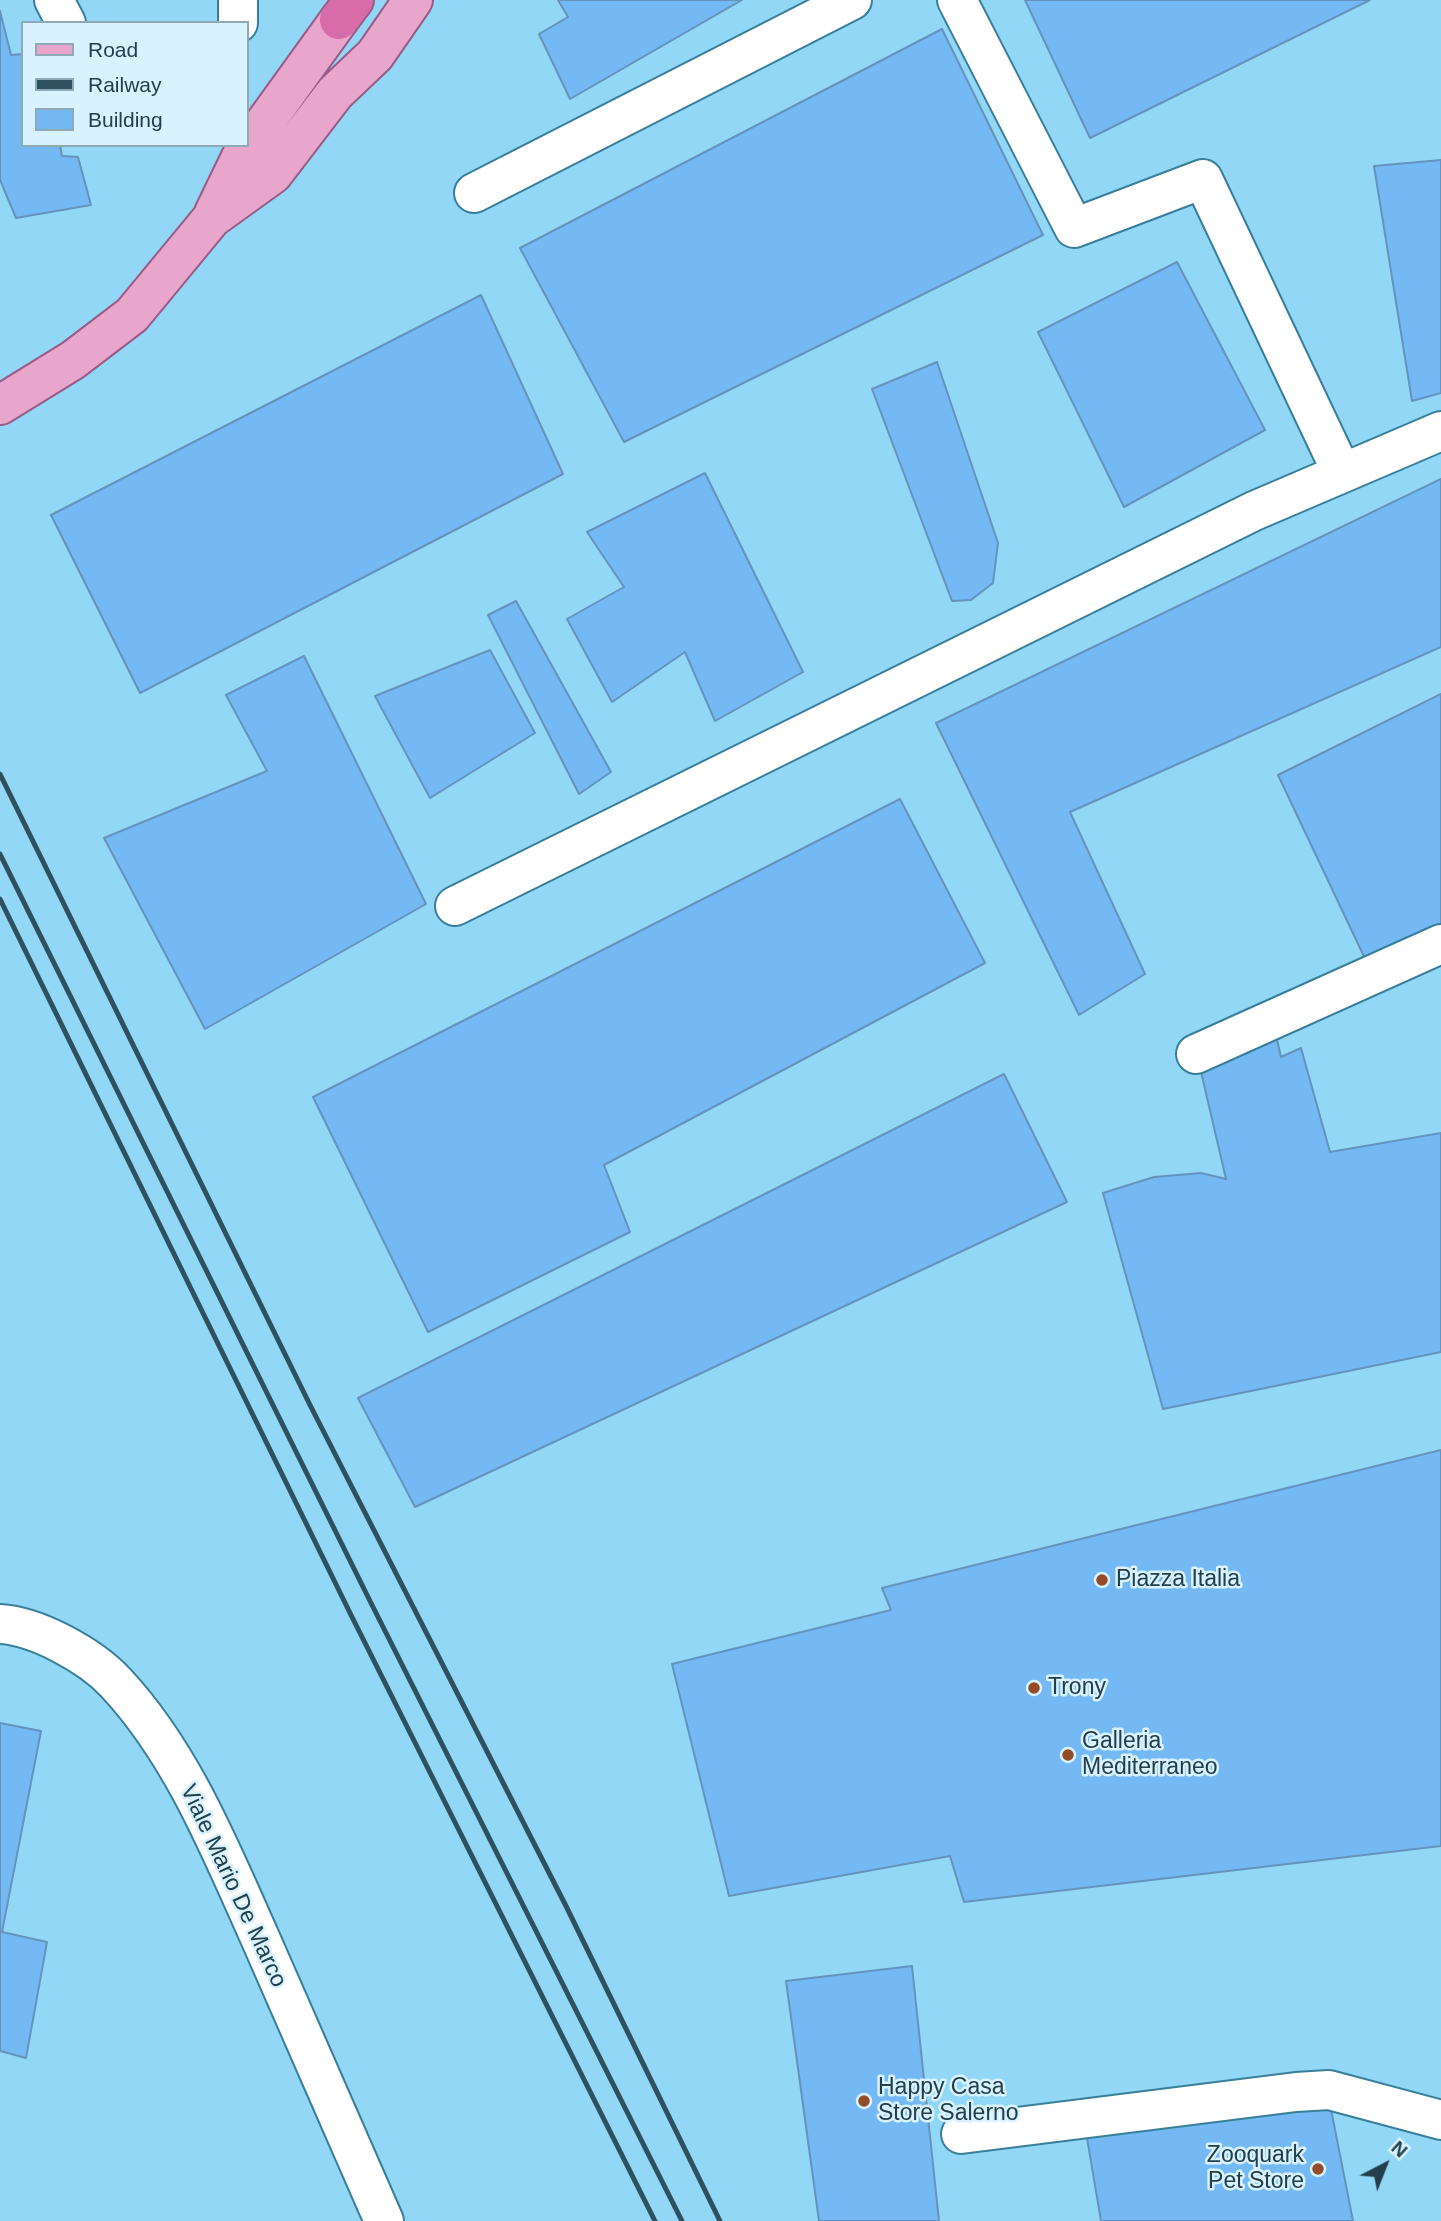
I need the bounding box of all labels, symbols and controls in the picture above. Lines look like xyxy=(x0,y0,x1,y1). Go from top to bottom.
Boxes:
legend xyxy=(21,21,248,147)
text: Road xyxy=(88,38,138,61)
text: Railway xyxy=(88,73,162,96)
text: Building xyxy=(88,108,163,131)
place label: Piazza Italia xyxy=(1116,1566,1240,1594)
marker: Piazza Italia xyxy=(1094,1572,1110,1588)
place label: Trony xyxy=(1048,1674,1106,1702)
marker: Trony xyxy=(1026,1680,1042,1696)
place label: Galleria Mediterraneo xyxy=(1082,1728,1218,1782)
marker: Galleria Mediterraneo xyxy=(1060,1747,1076,1763)
street label: Viale Mario De Marco xyxy=(174,1780,292,1992)
place label: Happy Casa Store Salerno xyxy=(878,2074,1019,2128)
marker: Happy Casa Store Salerno xyxy=(856,2093,872,2109)
north arrow xyxy=(1350,2130,1420,2200)
text: N xyxy=(1387,2137,1412,2161)
place label: Zooquark Pet Store xyxy=(1207,2142,1304,2196)
marker: Zooquark Pet Store xyxy=(1310,2161,1326,2177)

